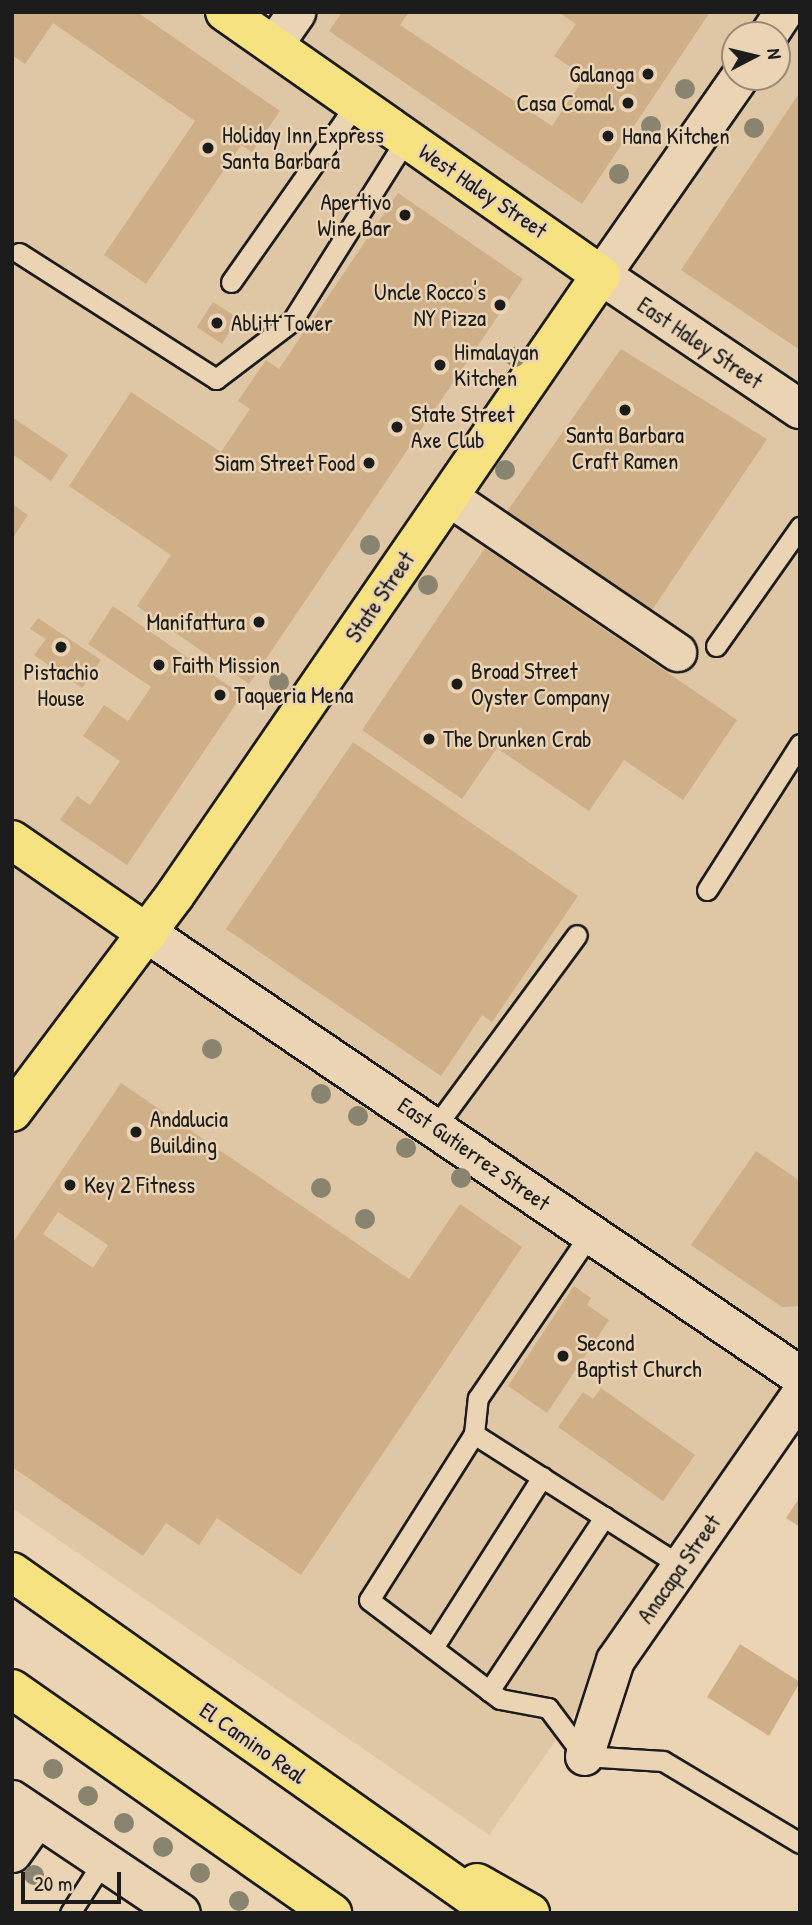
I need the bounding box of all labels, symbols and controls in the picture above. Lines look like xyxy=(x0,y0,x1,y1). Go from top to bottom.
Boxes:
north arrow xyxy=(721,21,791,91)
text: N xyxy=(761,47,788,60)
place label: Galanga xyxy=(569,60,634,88)
marker: Galanga xyxy=(640,66,656,82)
place label: Casa Comal xyxy=(517,89,614,117)
marker: Casa Comal xyxy=(620,95,636,111)
place label: Holiday Inn Express Santa Barbara xyxy=(222,121,384,175)
place label: Hana Kitchen xyxy=(622,122,730,150)
marker: Hana Kitchen xyxy=(600,128,616,144)
street label: West Haley Street xyxy=(414,138,552,244)
marker: Holiday Inn Express Santa Barbara xyxy=(200,140,216,156)
place label: Apertivo Wine Bar xyxy=(317,188,391,242)
marker: Apertivo Wine Bar xyxy=(397,207,413,223)
place label: Uncle Rocco's NY Pizza xyxy=(374,278,486,332)
street label: East Haley Street xyxy=(632,291,768,395)
marker: Uncle Rocco's NY Pizza xyxy=(492,297,508,313)
place label: Ablitt Tower xyxy=(231,309,333,337)
marker: Ablitt Tower xyxy=(209,315,225,331)
place label: Himalayan Kitchen xyxy=(454,338,539,392)
marker: Himalayan Kitchen xyxy=(432,357,448,373)
place label: State Street Axe Club xyxy=(411,400,514,454)
marker: Santa Barbara Craft Ramen xyxy=(617,402,633,418)
marker: State Street Axe Club xyxy=(389,419,405,435)
place label: Santa Barbara Craft Ramen xyxy=(566,421,684,475)
place label: Siam Street Food xyxy=(214,449,355,477)
marker: Siam Street Food xyxy=(361,455,377,471)
street label: State Street xyxy=(340,546,420,648)
place label: Manifattura xyxy=(147,608,245,636)
marker: Manifattura xyxy=(251,614,267,630)
marker: Pistachio House xyxy=(53,639,69,655)
place label: Faith Mission xyxy=(173,651,280,679)
marker: Faith Mission xyxy=(151,657,167,673)
place label: Broad Street Oyster Company xyxy=(471,657,610,711)
place label: Pistachio House xyxy=(23,658,99,712)
marker: Broad Street Oyster Company xyxy=(449,676,465,692)
place label: Taqueria Mena xyxy=(234,681,353,709)
marker: Taqueria Mena xyxy=(212,687,228,703)
place label: The Drunken Crab xyxy=(443,725,592,753)
marker: The Drunken Crab xyxy=(421,731,437,747)
street label: East Gutierrez Street xyxy=(393,1091,555,1217)
place label: Andalucia Building xyxy=(150,1105,228,1159)
marker: Andalucia Building xyxy=(128,1124,144,1140)
place label: Key 2 Fitness xyxy=(84,1171,195,1199)
marker: Key 2 Fitness xyxy=(62,1177,78,1193)
place label: Second Baptist Church xyxy=(577,1329,702,1383)
marker: Second Baptist Church xyxy=(555,1348,571,1364)
street label: Anacapa Street xyxy=(631,1509,727,1629)
street label: El Camino Real xyxy=(194,1696,312,1790)
scale bar xyxy=(24,1858,124,1902)
text: 20 m xyxy=(34,1869,72,1898)

